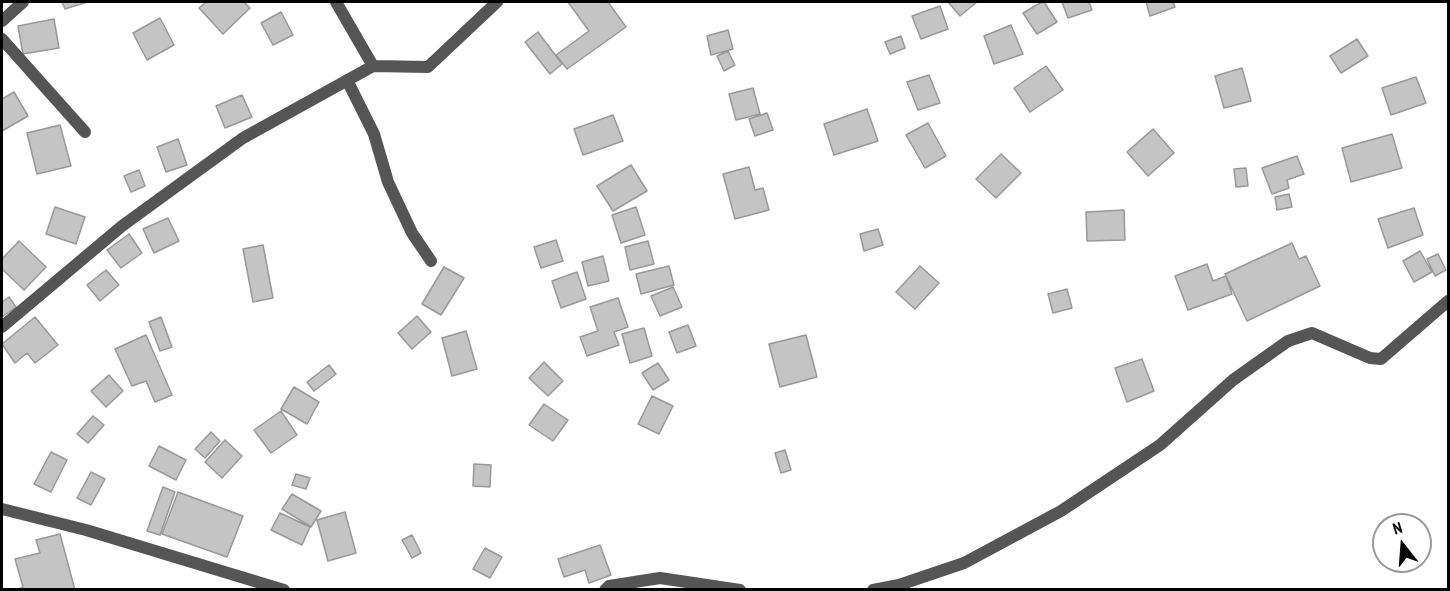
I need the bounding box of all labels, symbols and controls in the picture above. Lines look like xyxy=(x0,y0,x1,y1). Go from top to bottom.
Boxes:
north arrow xyxy=(1372,513,1432,573)
text: N xyxy=(1390,517,1404,539)

